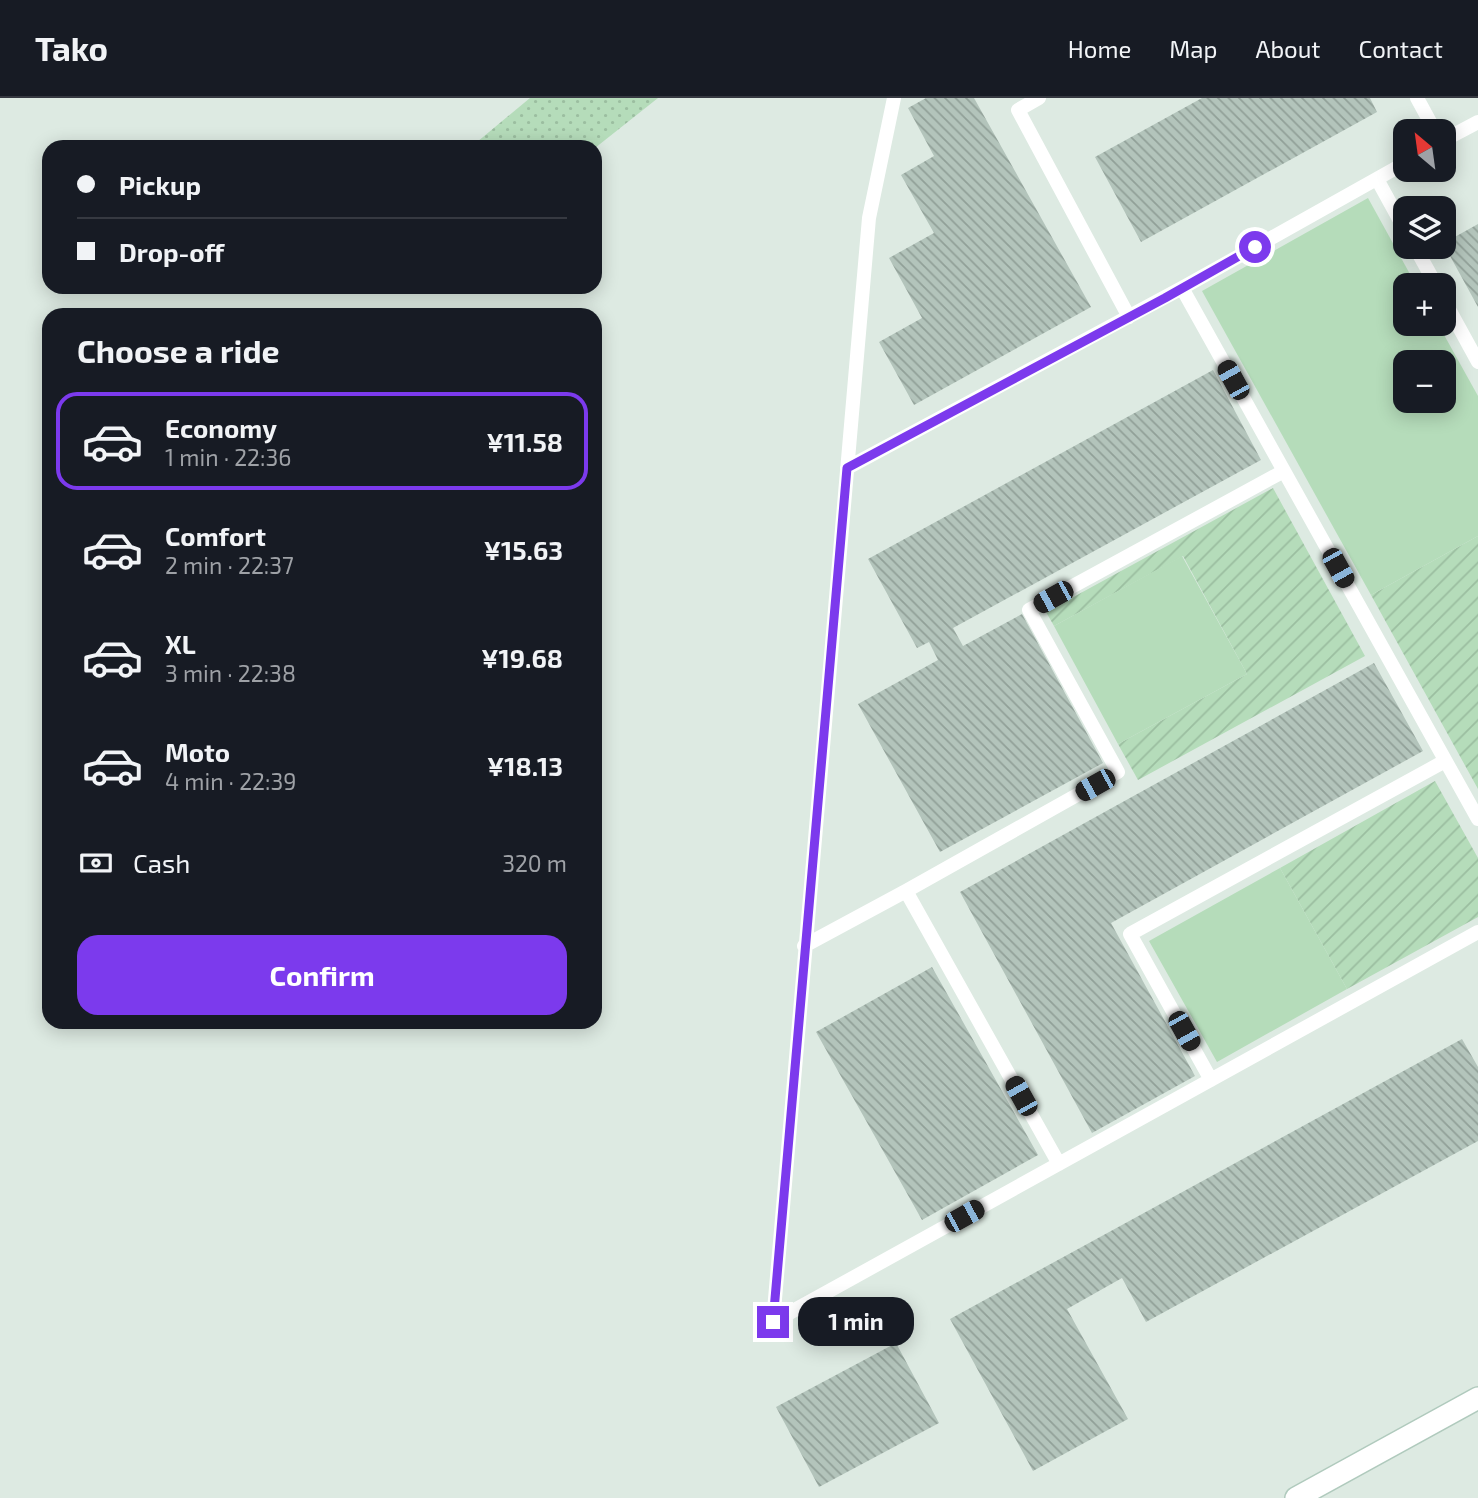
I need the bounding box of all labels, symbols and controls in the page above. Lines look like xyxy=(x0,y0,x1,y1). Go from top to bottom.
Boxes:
text: Tako xyxy=(35,28,108,68)
text: Home xyxy=(1068,34,1131,63)
text: Map xyxy=(1169,34,1217,63)
text: About xyxy=(1255,34,1321,63)
text: Contact xyxy=(1359,34,1443,63)
north arrow xyxy=(1393,119,1456,182)
map controls xyxy=(1393,119,1456,413)
text: Pickup xyxy=(119,169,201,200)
button: layers xyxy=(1393,196,1456,259)
route start xyxy=(1239,231,1271,263)
text: Drop-off xyxy=(119,236,224,267)
button: + xyxy=(1393,273,1456,336)
text: Choose a ride xyxy=(77,331,280,369)
button: − xyxy=(1393,350,1456,413)
car xyxy=(1214,357,1253,403)
icon: car xyxy=(81,410,144,473)
text: Economy xyxy=(165,412,277,443)
text: ¥11.58 xyxy=(486,426,563,457)
text: 1 min · 22:36 xyxy=(165,443,291,471)
icon: car xyxy=(81,518,144,581)
text: Comfort xyxy=(165,520,266,551)
text: ¥15.63 xyxy=(484,534,563,565)
car xyxy=(1319,545,1358,591)
text: 2 min · 22:37 xyxy=(165,551,294,579)
car xyxy=(1030,578,1077,616)
icon: car xyxy=(81,626,144,689)
text: XL xyxy=(165,628,196,659)
text: ¥19.68 xyxy=(481,642,563,673)
text: 3 min · 22:38 xyxy=(165,659,296,687)
icon: car xyxy=(81,734,144,797)
text: Moto xyxy=(165,736,230,767)
text: ¥18.13 xyxy=(487,750,563,781)
car xyxy=(1072,766,1119,804)
text: 4 min · 22:39 xyxy=(165,767,296,795)
icon: cash xyxy=(77,844,115,882)
text: Cash xyxy=(133,847,190,878)
text: 320 m xyxy=(502,849,567,877)
button: Confirm xyxy=(77,935,567,1015)
car xyxy=(1165,1008,1204,1054)
car xyxy=(1002,1073,1041,1119)
car xyxy=(941,1197,988,1235)
callout: 1 min xyxy=(798,1298,913,1346)
route end xyxy=(757,1306,789,1338)
text: 1 min xyxy=(828,1307,884,1335)

